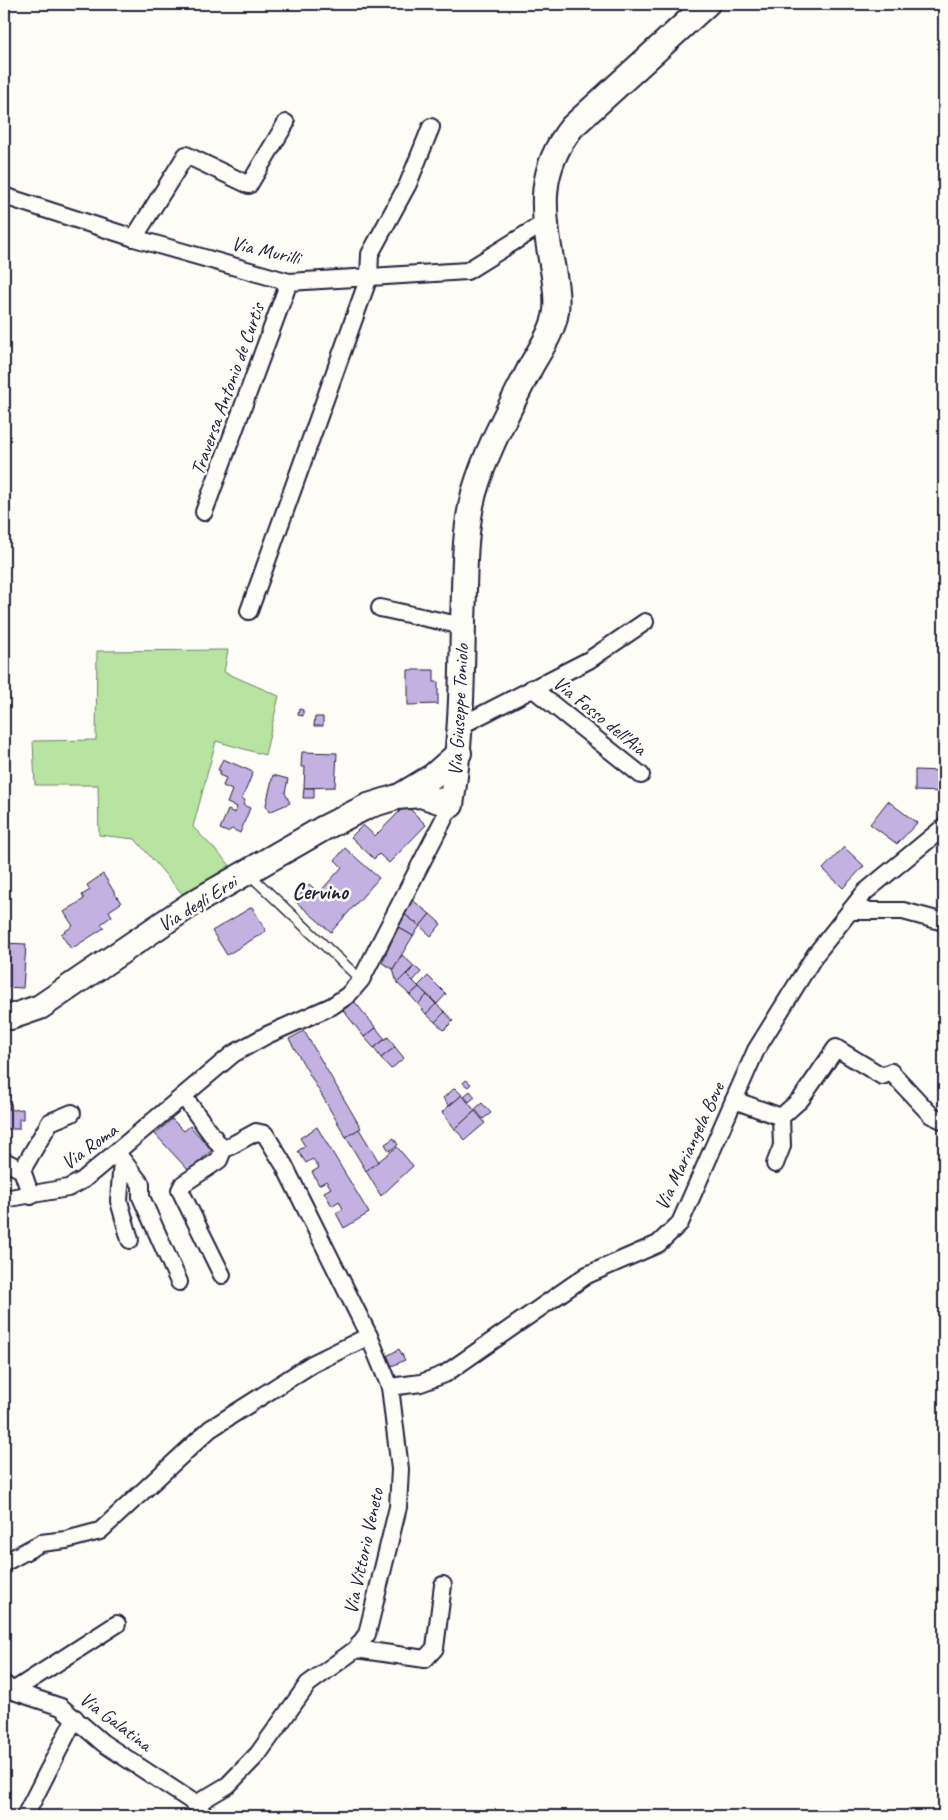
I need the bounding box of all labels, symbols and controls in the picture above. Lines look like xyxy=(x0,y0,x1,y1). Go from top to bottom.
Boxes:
street label: Via Murilli xyxy=(229,230,305,271)
street label: Traversa Antonio de Curtis xyxy=(185,298,271,479)
street label: Via Giuseppe Toniolo xyxy=(443,643,474,777)
street label: Via Fosso dell'Aia xyxy=(548,670,653,762)
street label: Via degli Eroi xyxy=(153,868,243,937)
district label: Cervino xyxy=(292,878,350,906)
street label: Via Mariangela Bove xyxy=(649,1077,731,1214)
street label: Via Roma xyxy=(56,1117,123,1175)
street label: Via Vittorio Veneto xyxy=(338,1485,389,1616)
street label: Via Galatina xyxy=(75,1686,158,1758)

